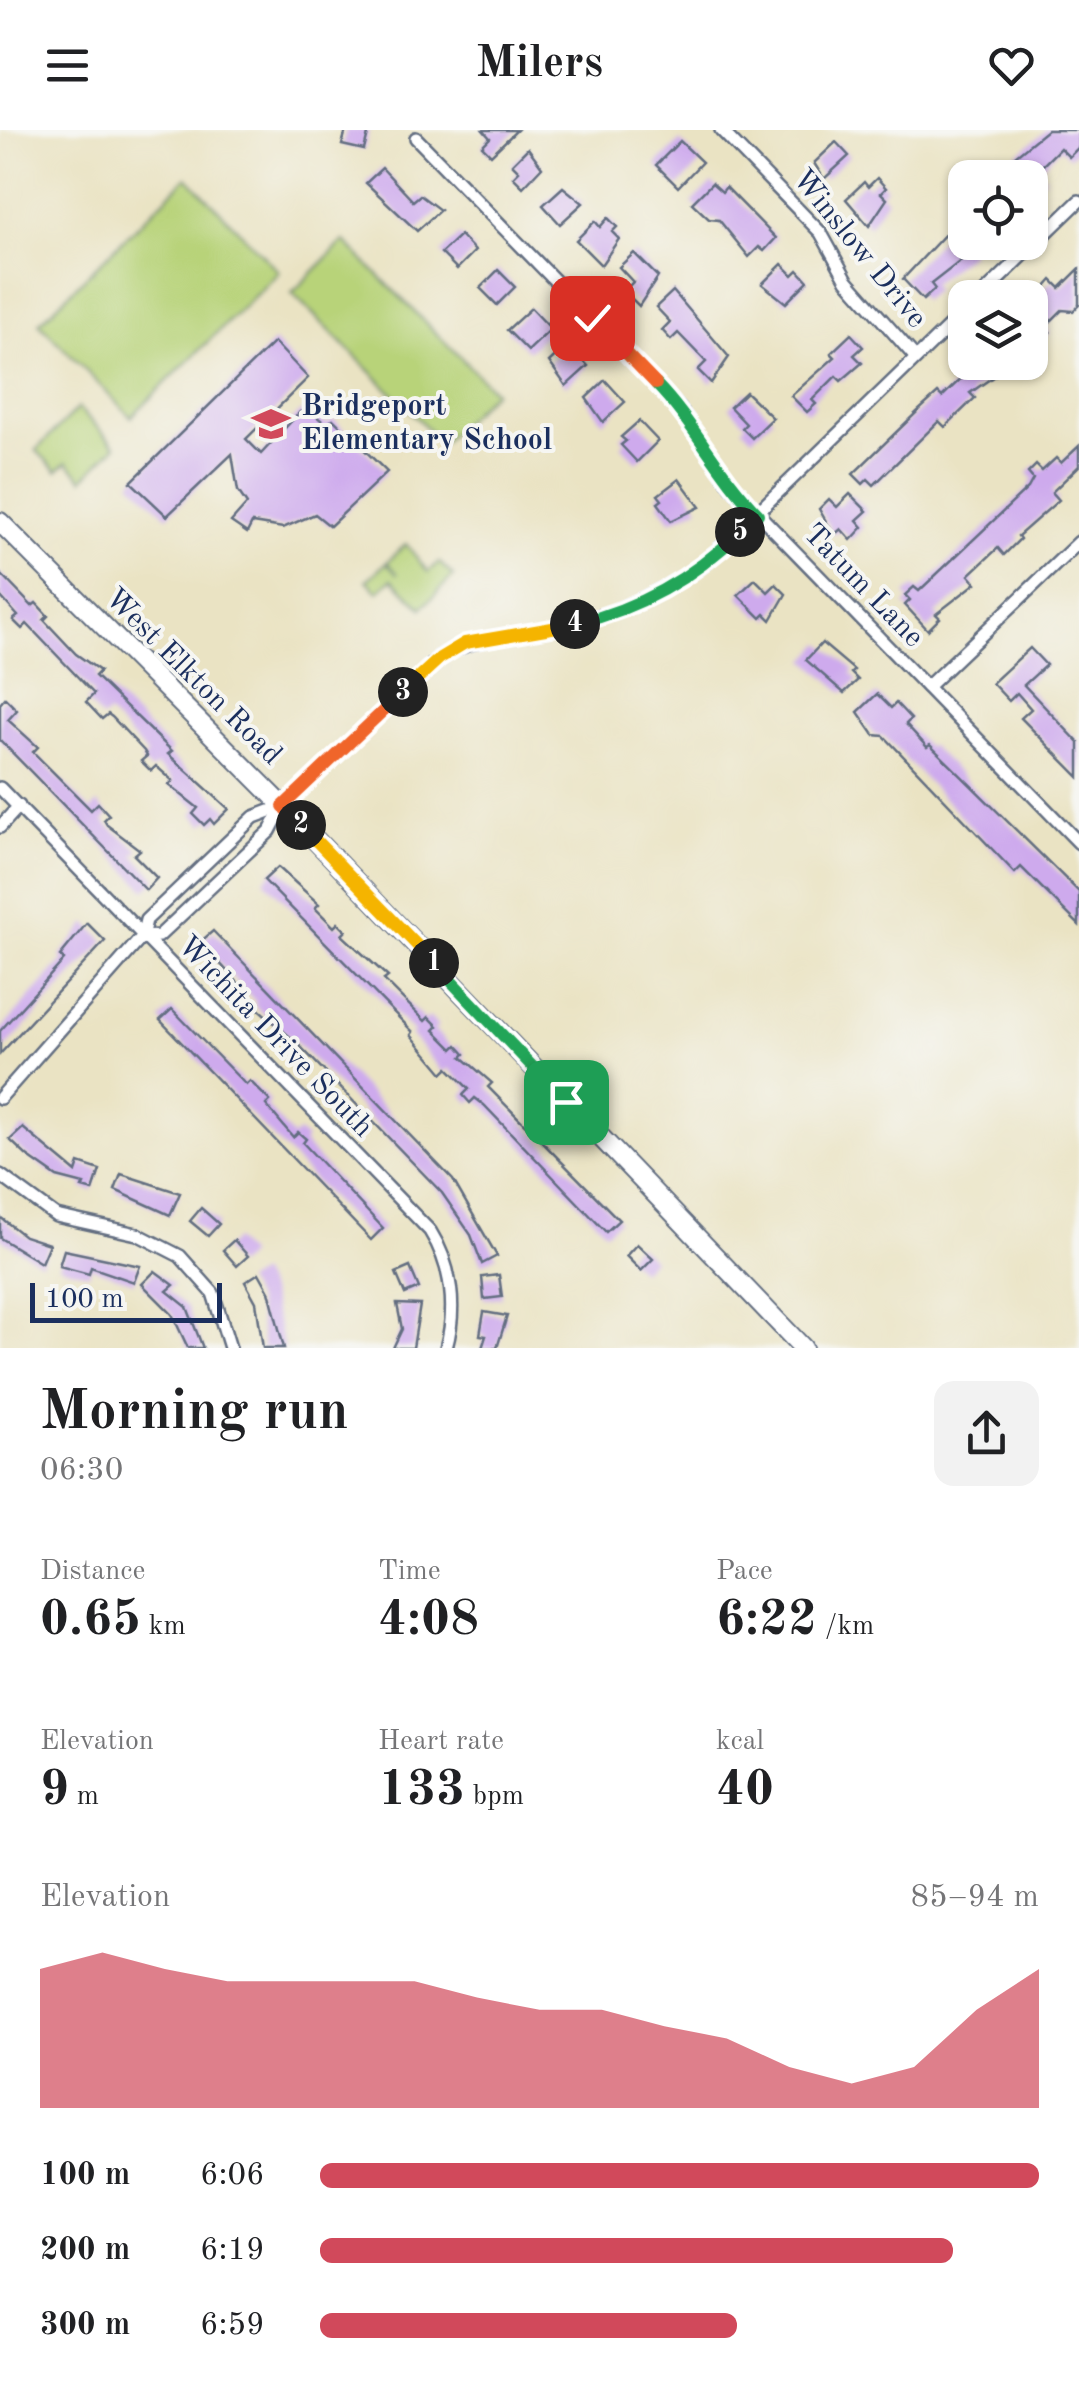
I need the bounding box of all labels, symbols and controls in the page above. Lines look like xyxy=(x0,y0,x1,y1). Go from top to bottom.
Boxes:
icon: menu xyxy=(40,38,95,93)
icon: heart xyxy=(984,38,1039,93)
text: Milers xyxy=(476,42,603,87)
map controls xyxy=(948,160,1048,380)
button: locate xyxy=(948,160,1048,260)
street label: Winslow Drive xyxy=(786,164,932,334)
pin xyxy=(550,276,635,361)
button: layers xyxy=(948,280,1048,380)
icon: check xyxy=(565,291,620,346)
place label: Bridgeport Elementary School xyxy=(301,392,552,456)
school or university icon: Bridgeport Elementary School xyxy=(250,403,292,445)
pin: 5 xyxy=(715,507,765,557)
text: 5 xyxy=(732,518,748,546)
street label: Tatum Lane xyxy=(797,519,929,653)
street label: West Elkton Road xyxy=(99,583,287,771)
pin: 4 xyxy=(550,599,600,649)
text: 4 xyxy=(567,610,583,638)
pin: 3 xyxy=(378,667,428,717)
text: 3 xyxy=(395,678,411,706)
pin: 2 xyxy=(276,800,326,850)
text: 2 xyxy=(293,811,309,839)
street label: Wichita Drive South xyxy=(172,931,378,1143)
pin: 1 xyxy=(409,938,459,988)
text: 1 xyxy=(426,949,442,977)
pin xyxy=(524,1060,609,1145)
icon: arrive xyxy=(539,1075,594,1130)
scale bar xyxy=(30,1278,222,1322)
text: 100 m xyxy=(45,1286,124,1314)
button: share xyxy=(934,1381,1039,1486)
text: Morning run xyxy=(40,1386,349,1441)
text: 06:30 xyxy=(40,1455,123,1487)
text: Distance xyxy=(40,1558,145,1586)
text: Time xyxy=(378,1558,441,1586)
text: Pace xyxy=(716,1558,773,1586)
text: 0.65 xyxy=(40,1596,141,1646)
text: 4:08 xyxy=(378,1596,479,1646)
text: 6:22 xyxy=(716,1596,817,1646)
text: km xyxy=(141,1613,186,1641)
text: /km xyxy=(817,1613,874,1641)
text: Elevation xyxy=(40,1728,154,1756)
text: Heart rate xyxy=(378,1728,504,1756)
text: kcal xyxy=(716,1728,764,1756)
text: 9 xyxy=(40,1766,69,1816)
text: 133 xyxy=(378,1766,465,1816)
text: 40 xyxy=(716,1766,774,1816)
text: m xyxy=(69,1783,99,1811)
text: bpm xyxy=(465,1783,524,1811)
text: Elevation xyxy=(40,1882,170,1914)
text: 85–94 m xyxy=(911,1882,1039,1914)
text: 100 m xyxy=(40,2160,130,2192)
text: 6:06 xyxy=(200,2160,265,2192)
text: 200 m xyxy=(40,2235,130,2267)
text: 6:19 xyxy=(200,2235,265,2267)
text: 300 m xyxy=(40,2310,130,2342)
text: 6:59 xyxy=(200,2310,265,2342)

